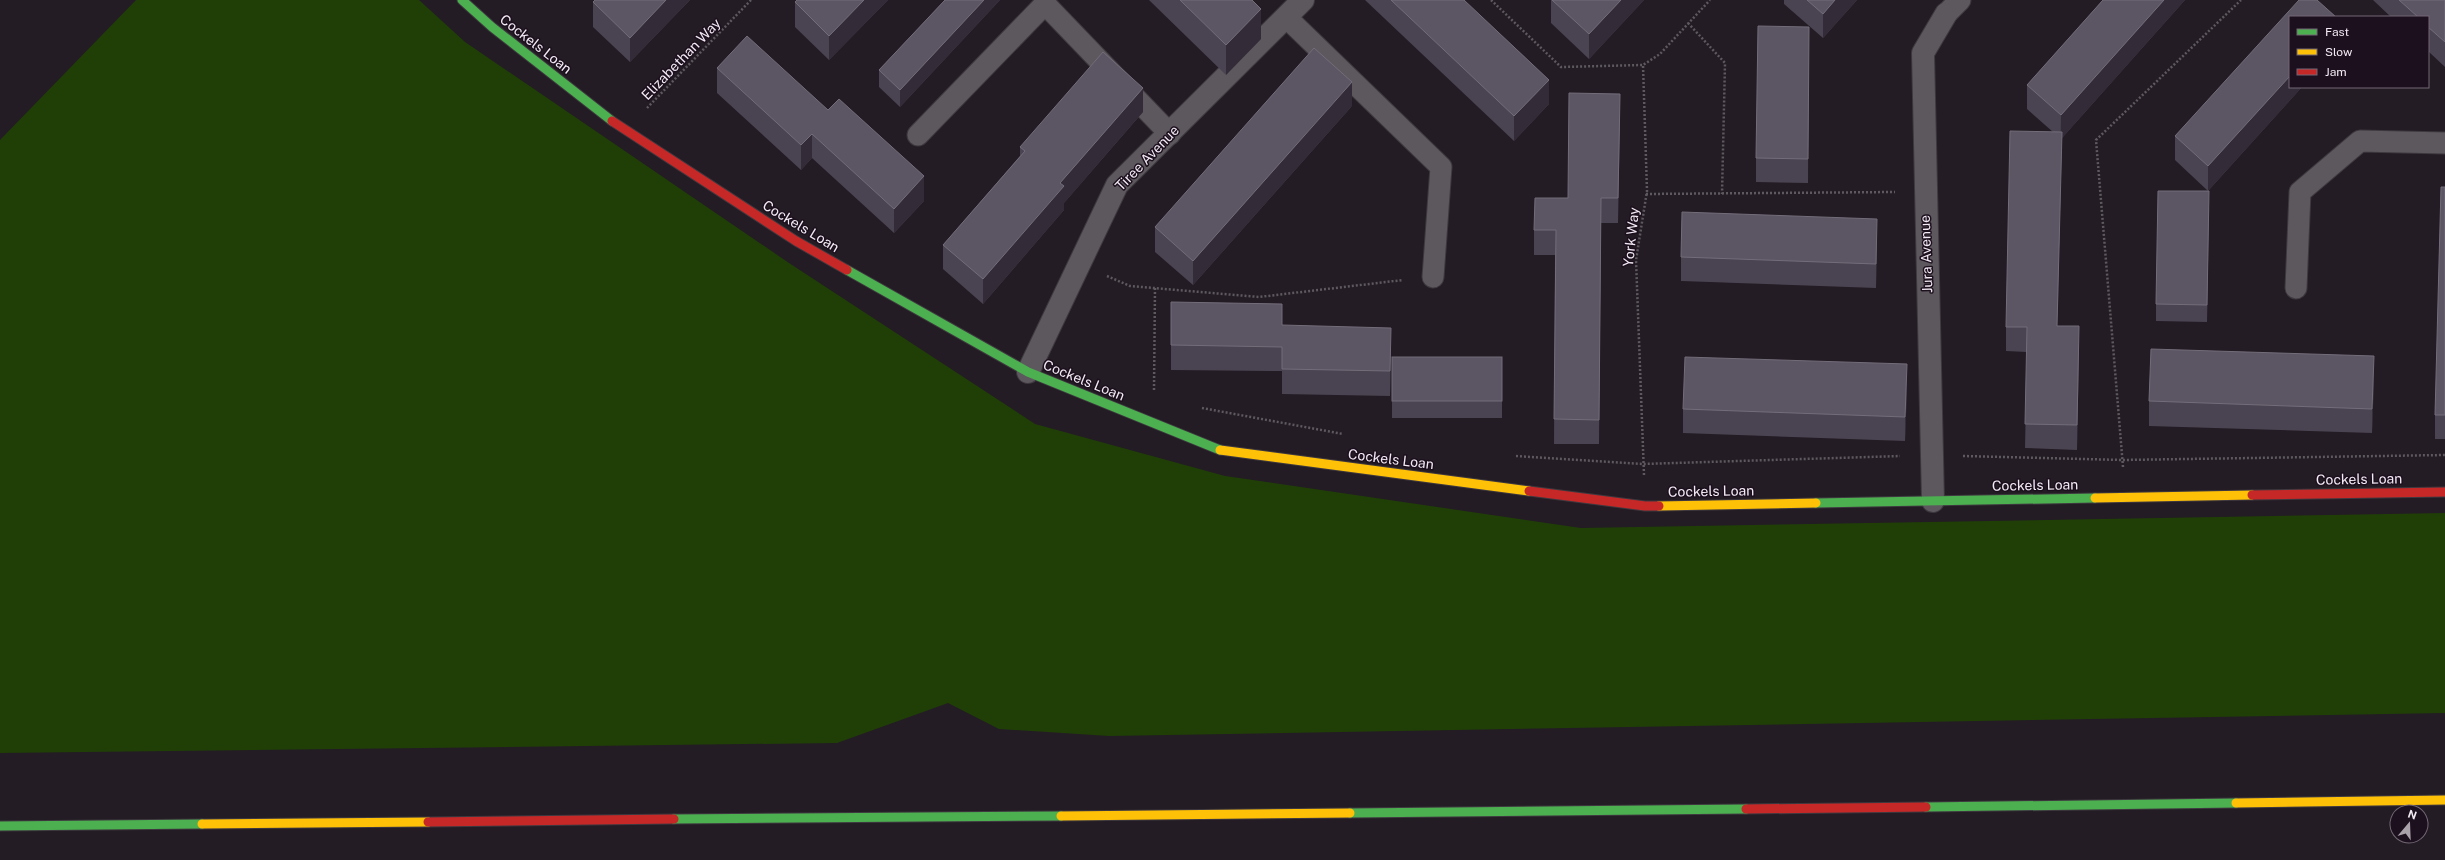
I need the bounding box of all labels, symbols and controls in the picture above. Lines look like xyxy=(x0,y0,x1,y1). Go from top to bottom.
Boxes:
street label: Cockels Loan xyxy=(497,11,575,77)
street label: Elizabethan Way xyxy=(638,15,724,103)
legend xyxy=(2289,16,2429,88)
text: Fast xyxy=(2325,25,2350,39)
text: Slow xyxy=(2325,45,2353,59)
text: Jam xyxy=(2325,65,2347,79)
street label: Tiree Avenue xyxy=(1112,122,1182,194)
street label: Cockels Loan xyxy=(760,197,842,255)
street label: York Way xyxy=(1620,206,1642,268)
street label: Jura Avenue xyxy=(1917,215,1935,293)
street label: Cockels Loan xyxy=(1041,356,1127,404)
street label: Cockels Loan xyxy=(1347,446,1435,472)
street label: Cockels Loan xyxy=(2316,470,2402,488)
street label: Cockels Loan xyxy=(1992,476,2078,494)
street label: Cockels Loan xyxy=(1668,482,1754,500)
north arrow xyxy=(2389,804,2429,844)
text: N xyxy=(2406,807,2418,822)

